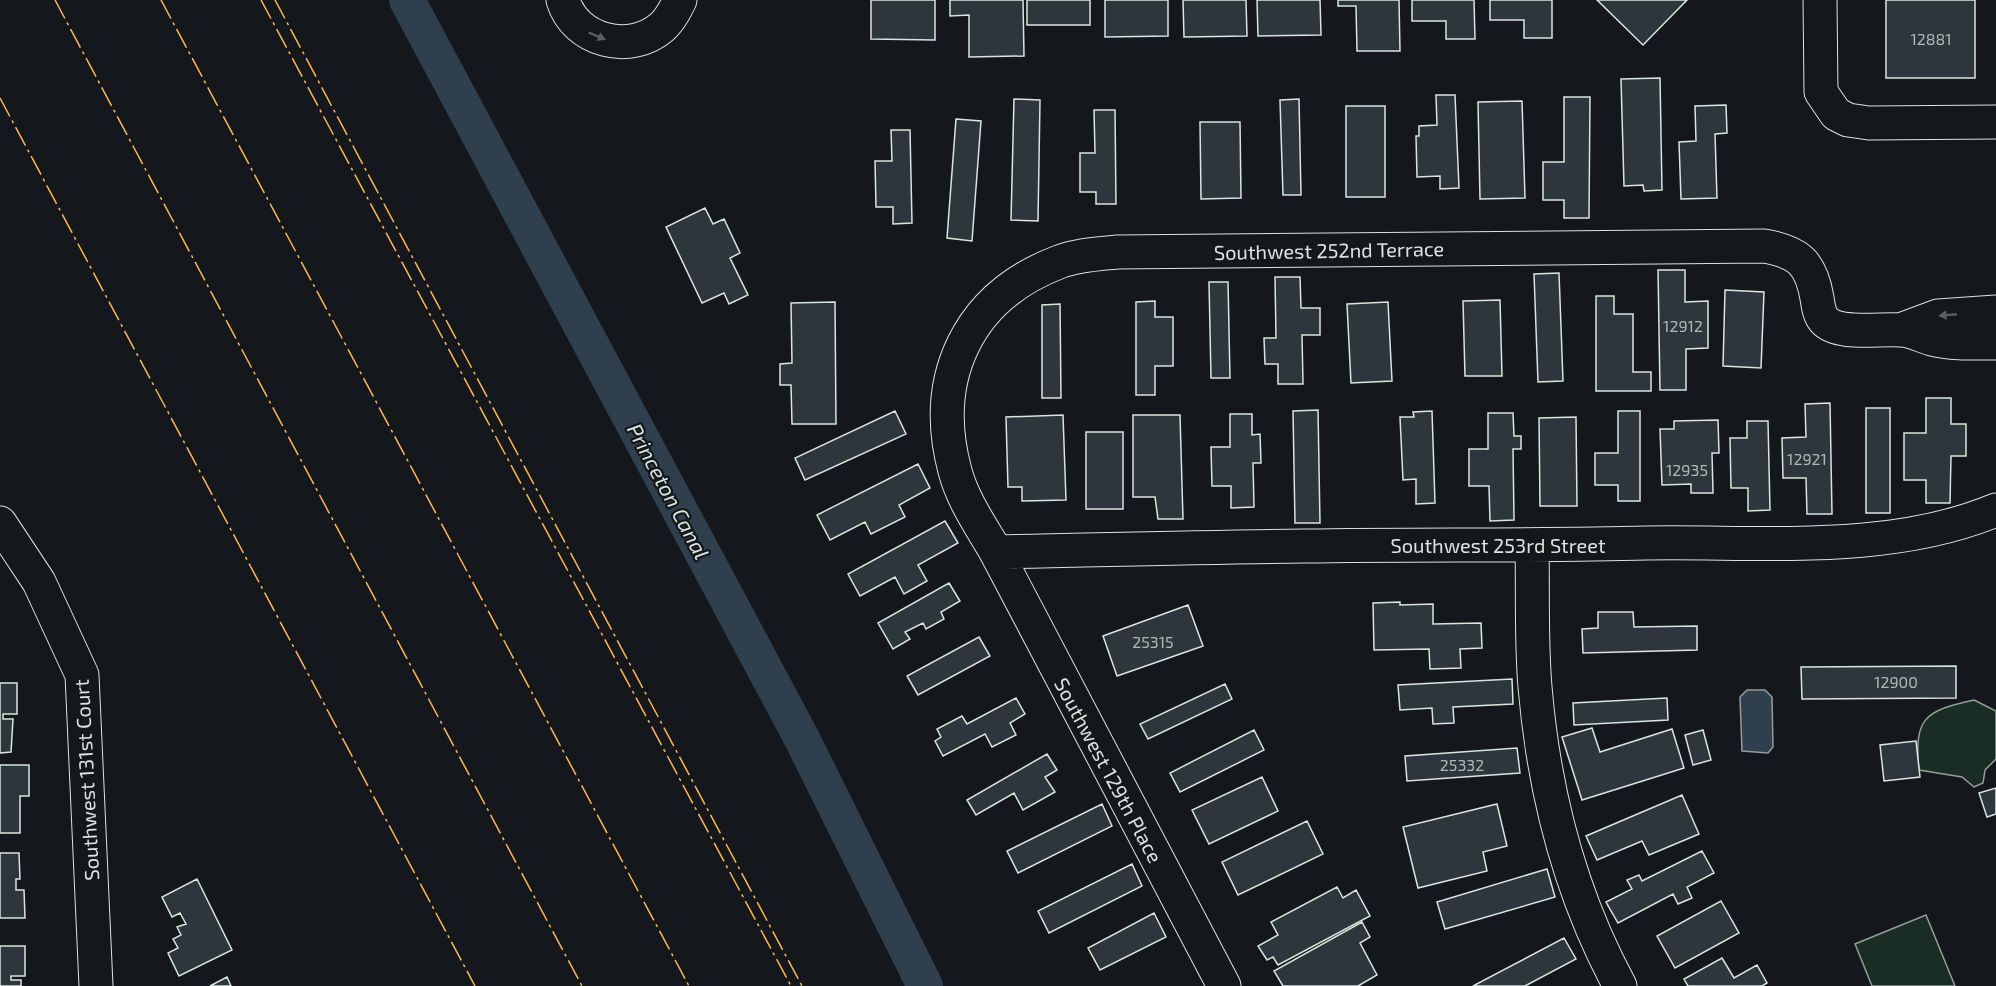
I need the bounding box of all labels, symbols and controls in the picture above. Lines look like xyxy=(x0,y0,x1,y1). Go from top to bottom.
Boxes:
house number: 12881 xyxy=(1910,29,1952,48)
one-way arrow xyxy=(589,31,607,41)
street label: Southwest 252nd Terrace xyxy=(1214,236,1444,264)
one-way arrow xyxy=(1939,310,1958,320)
house number: 12912 xyxy=(1663,316,1703,335)
water label: Princeton Canal xyxy=(623,419,715,563)
house number: 12921 xyxy=(1787,449,1827,468)
house number: 12935 xyxy=(1666,460,1708,479)
street label: Southwest 253rd Street xyxy=(1390,533,1606,557)
house number: 25315 xyxy=(1132,632,1174,651)
house number: 12900 xyxy=(1874,672,1918,691)
street label: Southwest 129th Place xyxy=(1050,673,1168,867)
street label: Southwest 131st Court xyxy=(69,678,103,881)
house number: 25332 xyxy=(1440,755,1484,774)

